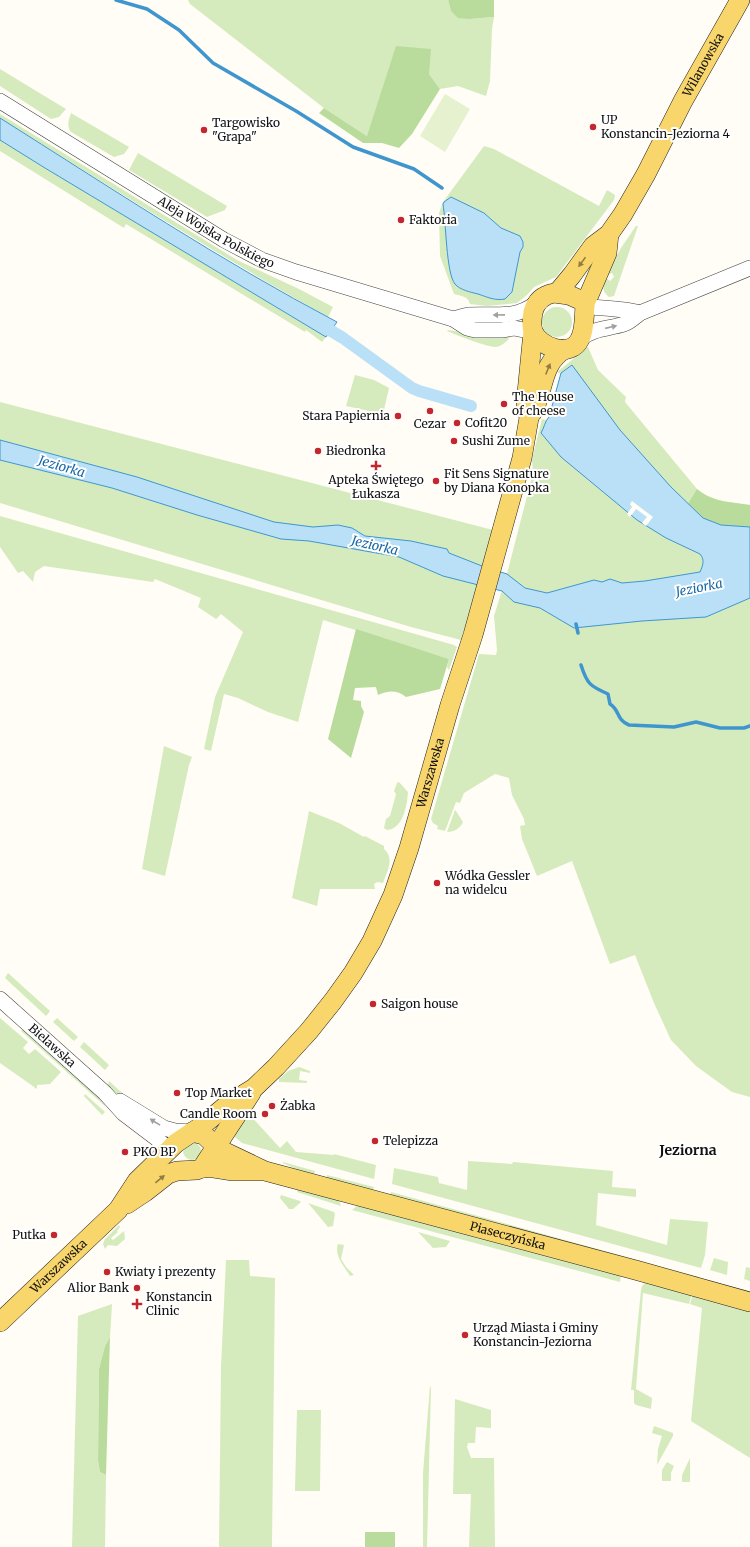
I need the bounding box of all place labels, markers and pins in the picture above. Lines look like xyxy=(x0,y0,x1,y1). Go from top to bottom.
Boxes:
place label: UP Konstancin-Jeziorna 4 xyxy=(601,112,731,141)
place label: Targowisko "Grapa" xyxy=(212,115,280,144)
marker: UP Konstancin-Jeziorna 4 xyxy=(588,122,598,132)
marker: Targowisko "Grapa" xyxy=(199,125,209,135)
place label: Faktoria xyxy=(409,212,458,227)
marker: Faktoria xyxy=(396,215,406,225)
place label: The House of cheese xyxy=(512,389,574,418)
marker: The House of cheese xyxy=(499,399,509,409)
marker: Cezar xyxy=(425,406,435,416)
place label: Stara Papiernia xyxy=(302,408,391,423)
marker: Stara Papiernia xyxy=(393,411,403,421)
place label: Cofit20 xyxy=(465,415,508,430)
place label: Cezar xyxy=(414,416,447,431)
marker: Cofit20 xyxy=(452,418,462,428)
place label: Sushi Zume xyxy=(462,433,530,448)
marker: Sushi Zume xyxy=(449,436,459,446)
place label: Biedronka xyxy=(326,443,386,458)
marker: Biedronka xyxy=(313,446,323,456)
marker: Apteka Świętego Łukasza xyxy=(371,461,381,471)
place label: Fit Sens Signature by Diana Konopka xyxy=(443,466,550,495)
place label: Apteka Świętego Łukasza xyxy=(327,472,424,501)
marker: Fit Sens Signature by Diana Konopka xyxy=(431,476,441,486)
place label: Wódka Gessler na widelcu xyxy=(444,868,531,897)
marker: Wódka Gessler na widelcu xyxy=(432,878,442,888)
place label: Saigon house xyxy=(381,996,458,1011)
marker: Saigon house xyxy=(368,999,378,1009)
place label: Top Market xyxy=(185,1085,252,1100)
marker: Top Market xyxy=(172,1088,182,1098)
place label: Żabka xyxy=(280,1098,316,1113)
marker: Żabka xyxy=(267,1101,277,1111)
place label: Candle Room xyxy=(180,1106,257,1121)
marker: Candle Room xyxy=(260,1109,270,1119)
place label: Telepizza xyxy=(383,1133,439,1148)
marker: Telepizza xyxy=(370,1136,380,1146)
place label: PKO BP xyxy=(133,1144,176,1159)
marker: PKO BP xyxy=(120,1147,130,1157)
place label: Putka xyxy=(12,1227,47,1242)
marker: Putka xyxy=(49,1230,59,1240)
place label: Kwiaty i prezenty xyxy=(115,1264,216,1279)
marker: Kwiaty i prezenty xyxy=(102,1267,112,1277)
place label: Alior Bank xyxy=(66,1280,129,1295)
marker: Alior Bank xyxy=(132,1283,142,1293)
place label: Konstancin Clinic xyxy=(146,1289,212,1318)
marker: Konstancin Clinic xyxy=(131,1298,143,1310)
place label: Urząd Miasta i Gminy Konstancin-Jeziorna xyxy=(473,1320,598,1349)
marker: Urząd Miasta i Gminy Konstancin-Jeziorna xyxy=(460,1330,470,1340)

